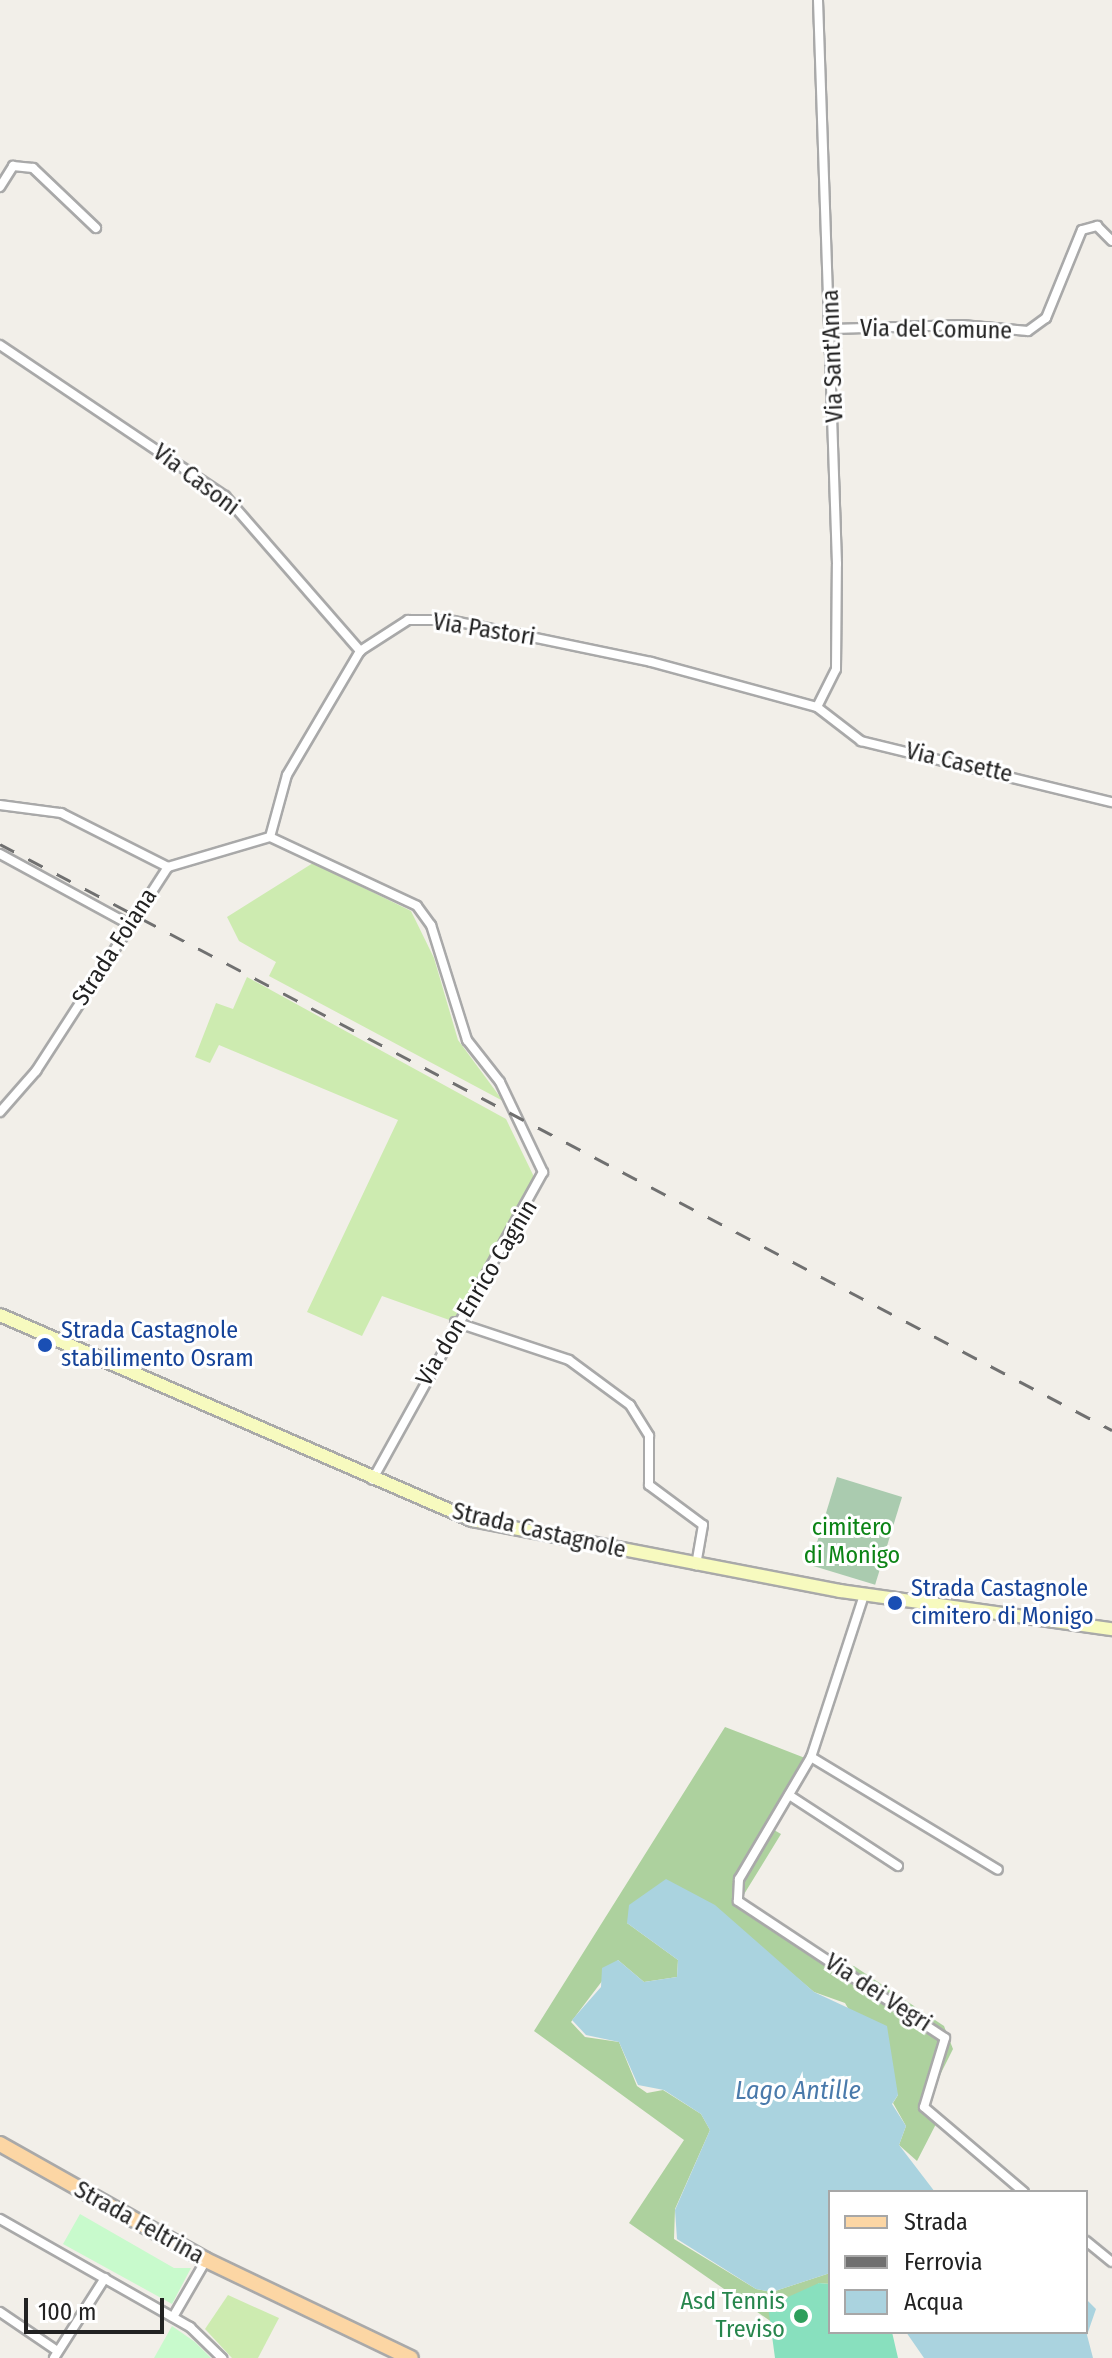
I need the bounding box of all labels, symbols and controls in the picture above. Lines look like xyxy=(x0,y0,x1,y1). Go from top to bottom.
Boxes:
street label: Via Sant'Anna xyxy=(816,289,850,423)
street label: Via del Comune xyxy=(860,314,1012,346)
street label: Via Casoni xyxy=(147,438,245,522)
street label: Via Pastori xyxy=(431,608,537,652)
street label: Via Casette xyxy=(903,737,1015,789)
street label: Strada Foiana xyxy=(66,883,164,1011)
street label: Via don Enrico Cagnin xyxy=(410,1195,544,1391)
place label: Strada Castagnole stabilimento Osram xyxy=(61,1317,254,1373)
marker: Strada Castagnole stabilimento Osram xyxy=(36,1336,54,1354)
street label: Strada Castagnole xyxy=(450,1497,628,1565)
park label: cimitero di Monigo xyxy=(804,1514,900,1570)
place label: Strada Castagnole cimitero di Monigo xyxy=(911,1575,1094,1631)
marker: Strada Castagnole cimitero di Monigo xyxy=(886,1594,904,1612)
street label: Via dei Vegri xyxy=(819,1948,937,2038)
water label: Lago Antille xyxy=(735,2075,861,2107)
street label: Strada Feltrina xyxy=(69,2176,209,2270)
legend xyxy=(828,2190,1088,2334)
text: Strada xyxy=(904,2208,968,2236)
text: Ferrovia xyxy=(904,2248,983,2276)
scale bar xyxy=(28,2282,168,2332)
place label: Asd Tennis Treviso xyxy=(680,2288,785,2344)
text: Acqua xyxy=(904,2288,964,2316)
text: 100 m xyxy=(38,2298,96,2326)
marker: Asd Tennis Treviso xyxy=(792,2307,810,2325)

